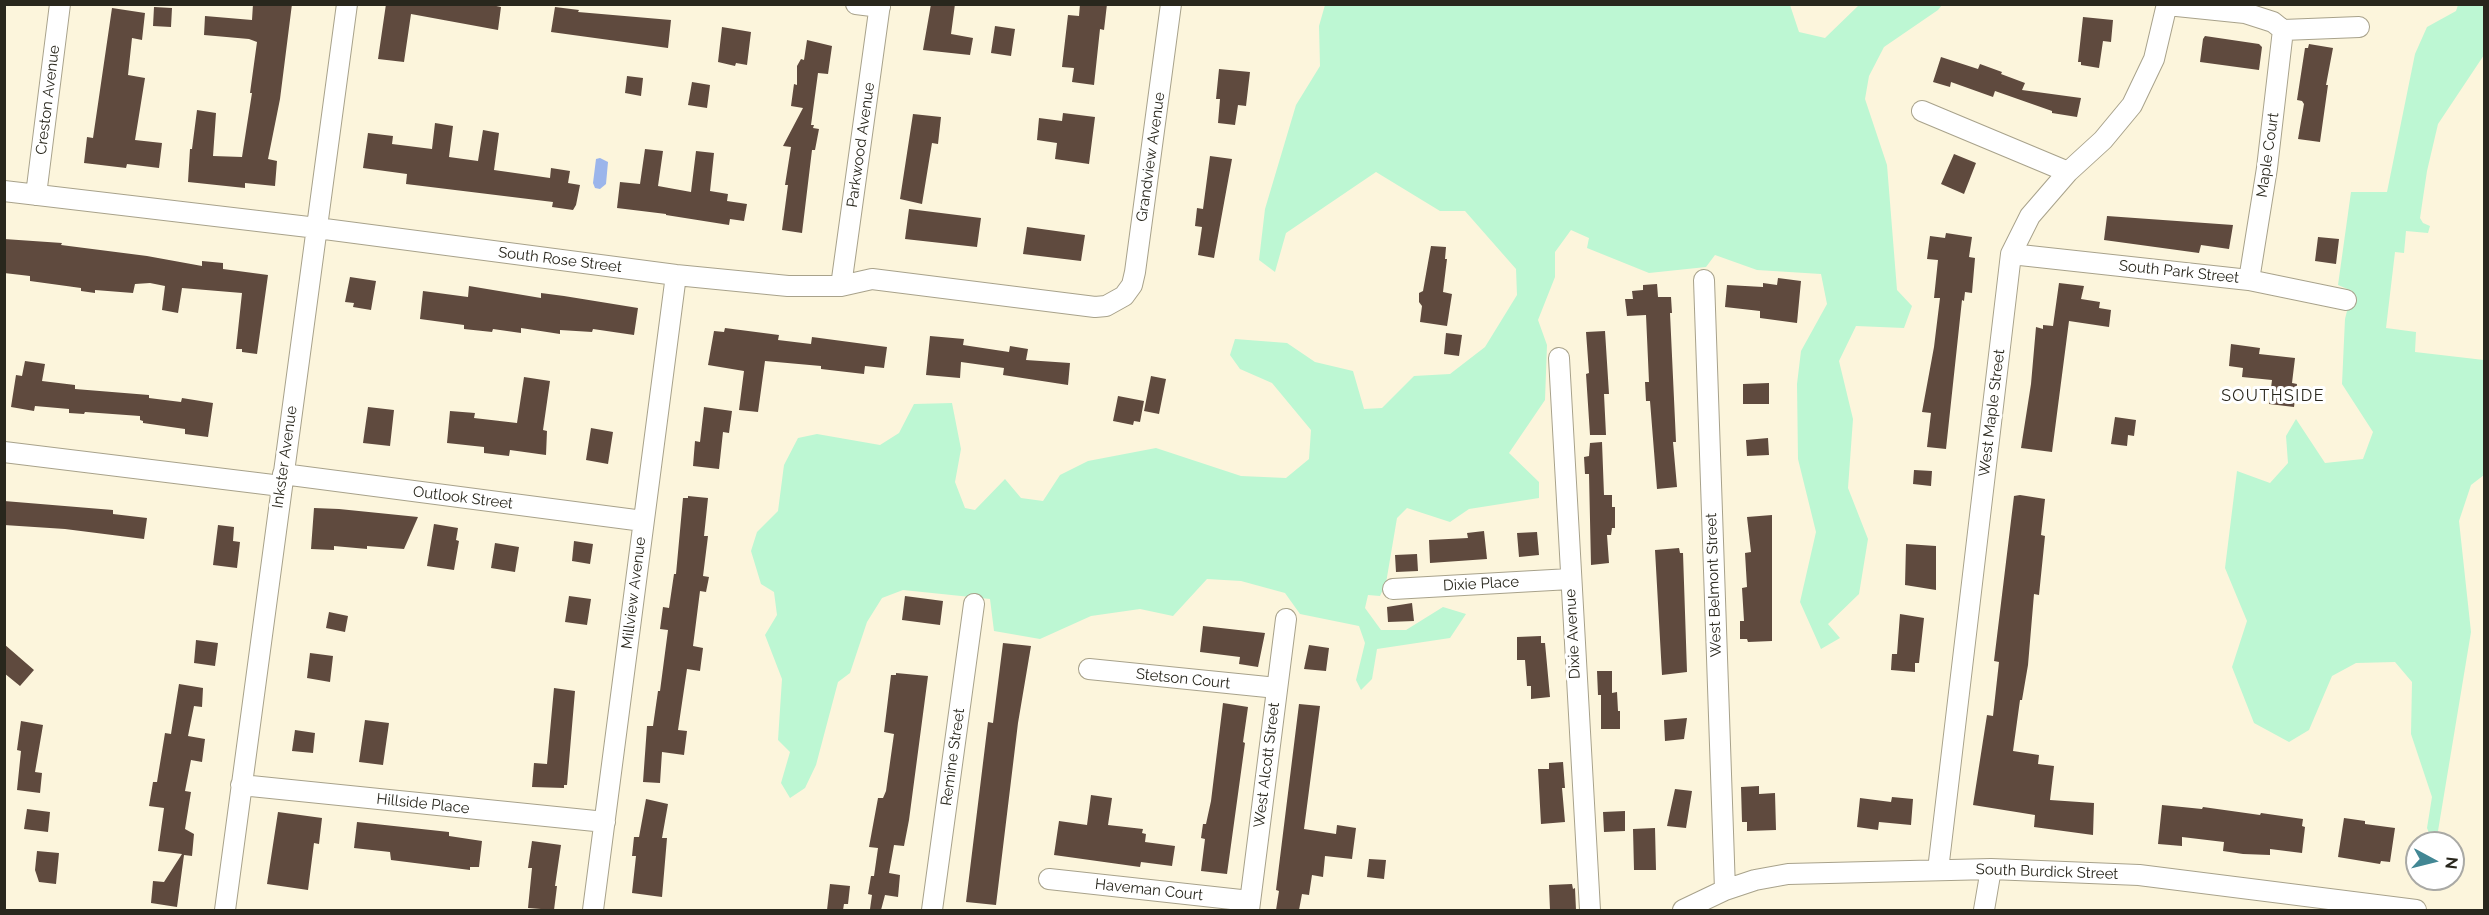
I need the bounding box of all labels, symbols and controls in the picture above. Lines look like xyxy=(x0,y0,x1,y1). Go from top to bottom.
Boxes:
street label: Creston Avenue xyxy=(32,44,64,156)
street label: Parkwood Avenue xyxy=(843,81,879,209)
street label: Grandview Avenue xyxy=(1133,91,1169,223)
street label: Maple Court xyxy=(2253,111,2283,199)
street label: South Rose Street xyxy=(497,243,623,277)
street label: South Park Street xyxy=(2118,257,2240,287)
street label: West Maple Street xyxy=(1975,348,2009,478)
district label: SOUTHSIDE xyxy=(2221,386,2325,406)
street label: Inkster Avenue xyxy=(269,405,301,509)
street label: Outlook Street xyxy=(412,483,514,513)
street label: West Belmont Street xyxy=(1702,513,1726,657)
street label: Millview Avenue xyxy=(618,536,650,650)
street label: Dixie Place xyxy=(1443,573,1519,595)
street label: Dixie Avenue xyxy=(1562,589,1584,679)
street label: Stetson Court xyxy=(1135,665,1231,693)
street label: West Alcott Street xyxy=(1250,701,1284,829)
street label: Remine Street xyxy=(937,707,969,807)
street label: Hillside Place xyxy=(376,790,470,818)
north arrow xyxy=(2405,831,2465,891)
text: N xyxy=(2441,856,2462,870)
street label: South Burdick Street xyxy=(1975,861,2119,883)
street label: Haveman Court xyxy=(1094,875,1204,905)

